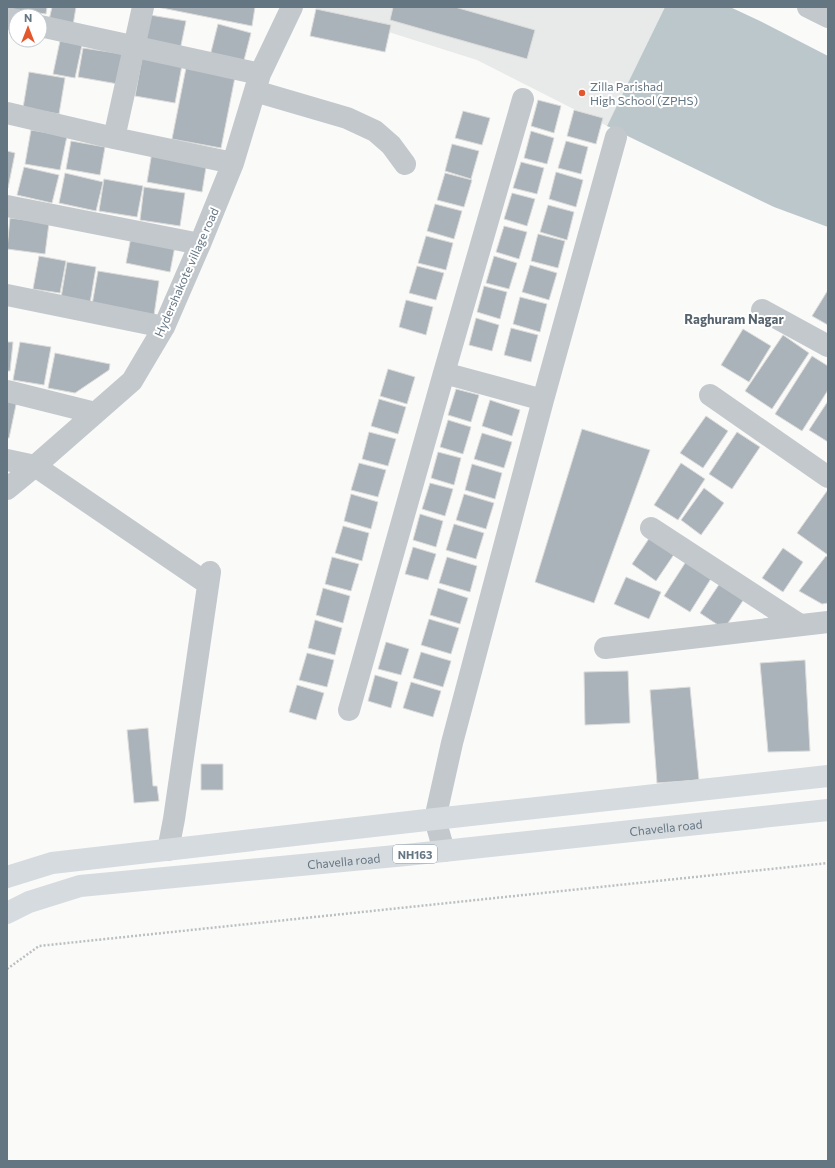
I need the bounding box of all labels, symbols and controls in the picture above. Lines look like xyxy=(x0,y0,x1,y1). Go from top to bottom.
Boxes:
north arrow xyxy=(8,8,48,48)
text: N xyxy=(24,11,32,24)
place label: Zilla Parishad High School (ZPHS) xyxy=(590,79,698,107)
marker: Zilla Parishad High School (ZPHS) xyxy=(577,88,587,98)
street label: Hydershakote village road xyxy=(151,205,221,339)
district label: Raghuram Nagar xyxy=(684,311,784,327)
street label: Chavella road xyxy=(629,816,703,838)
road number: NH163 xyxy=(393,845,437,863)
street label: Chavella road xyxy=(307,850,381,871)

